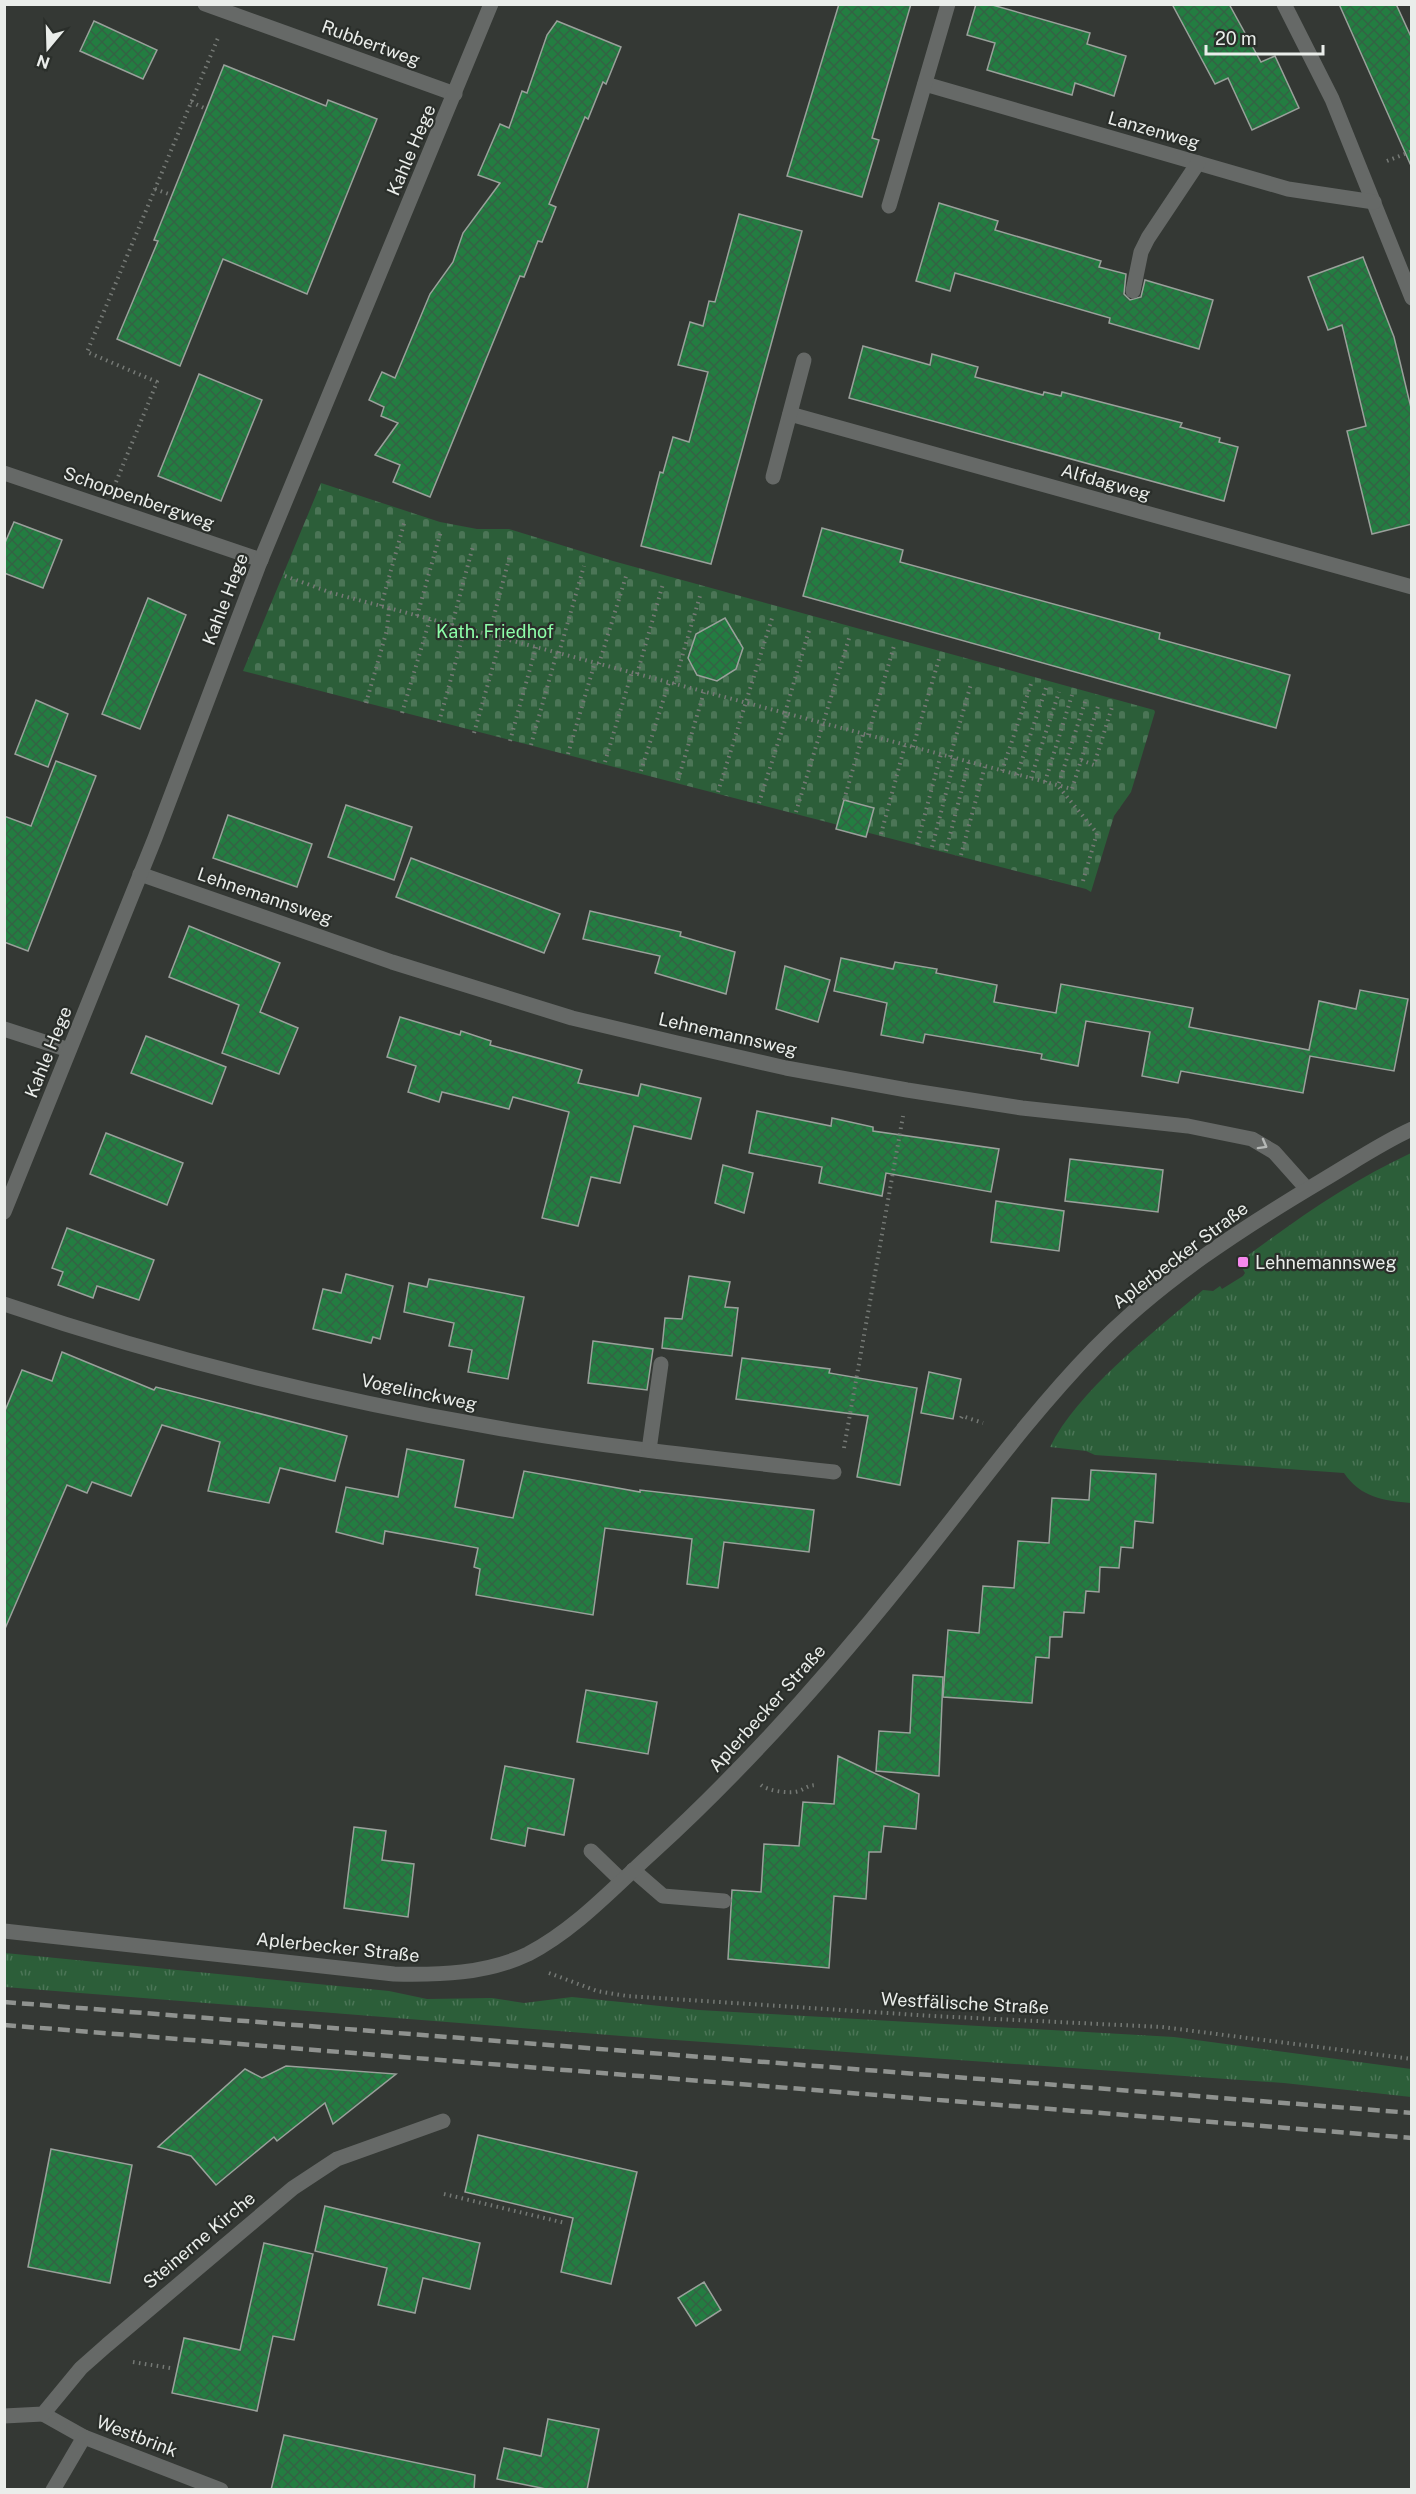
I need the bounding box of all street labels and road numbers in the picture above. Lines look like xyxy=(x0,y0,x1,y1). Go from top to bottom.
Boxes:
street label: Rubbertweg xyxy=(319,15,423,71)
street label: Kahle Hege xyxy=(382,101,440,199)
street label: Lanzenweg xyxy=(1106,107,1202,153)
street label: Alfdagweg xyxy=(1059,459,1153,505)
street label: Schoppenbergweg xyxy=(61,462,217,534)
street label: Kahle Hege xyxy=(198,550,252,648)
street label: Lehnemannsweg xyxy=(195,863,335,929)
street label: Kahle Hege xyxy=(20,1003,76,1101)
street label: Lehnemannsweg xyxy=(657,1008,799,1060)
street label: Aplerbecker Straße xyxy=(1108,1197,1252,1313)
street label: Vogelinckweg xyxy=(359,1369,479,1415)
street label: Aplerbecker Straße xyxy=(704,1640,830,1776)
street label: Aplerbecker Straße xyxy=(255,1928,421,1966)
street label: Westfälische Straße xyxy=(880,1988,1050,2018)
street label: Steinerne Kirche xyxy=(139,2187,259,2293)
street label: Westbrink xyxy=(93,2411,181,2461)

